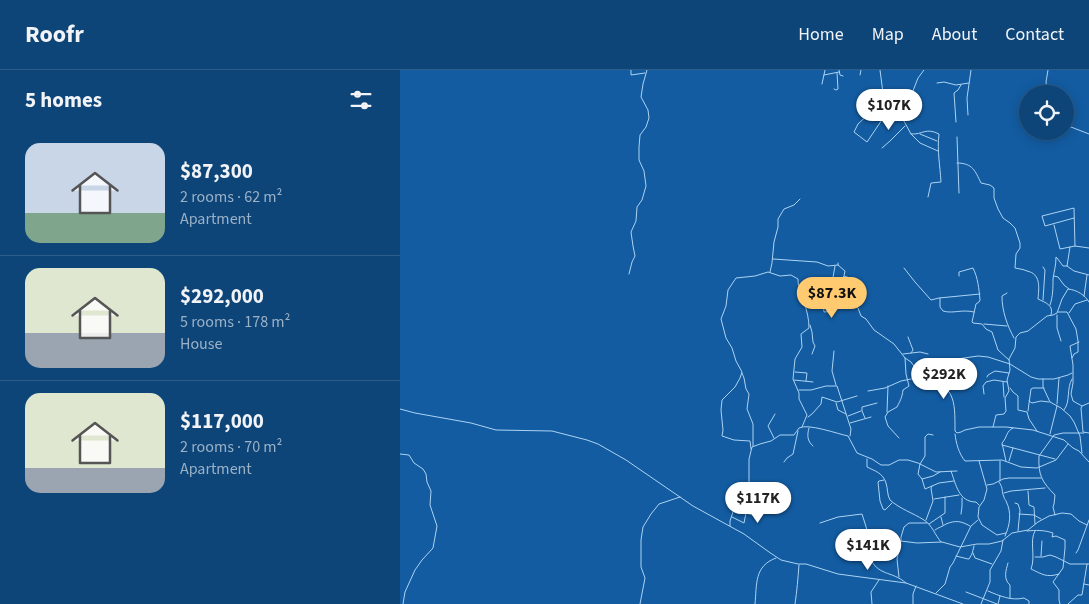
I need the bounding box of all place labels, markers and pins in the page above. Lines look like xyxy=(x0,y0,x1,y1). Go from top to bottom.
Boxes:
pin: $107K xyxy=(854,88,924,131)
pin: $87.3K xyxy=(791,276,873,319)
pin: $292K xyxy=(909,358,979,400)
pin: $117K xyxy=(723,482,793,524)
pin: $141K xyxy=(833,528,903,571)

